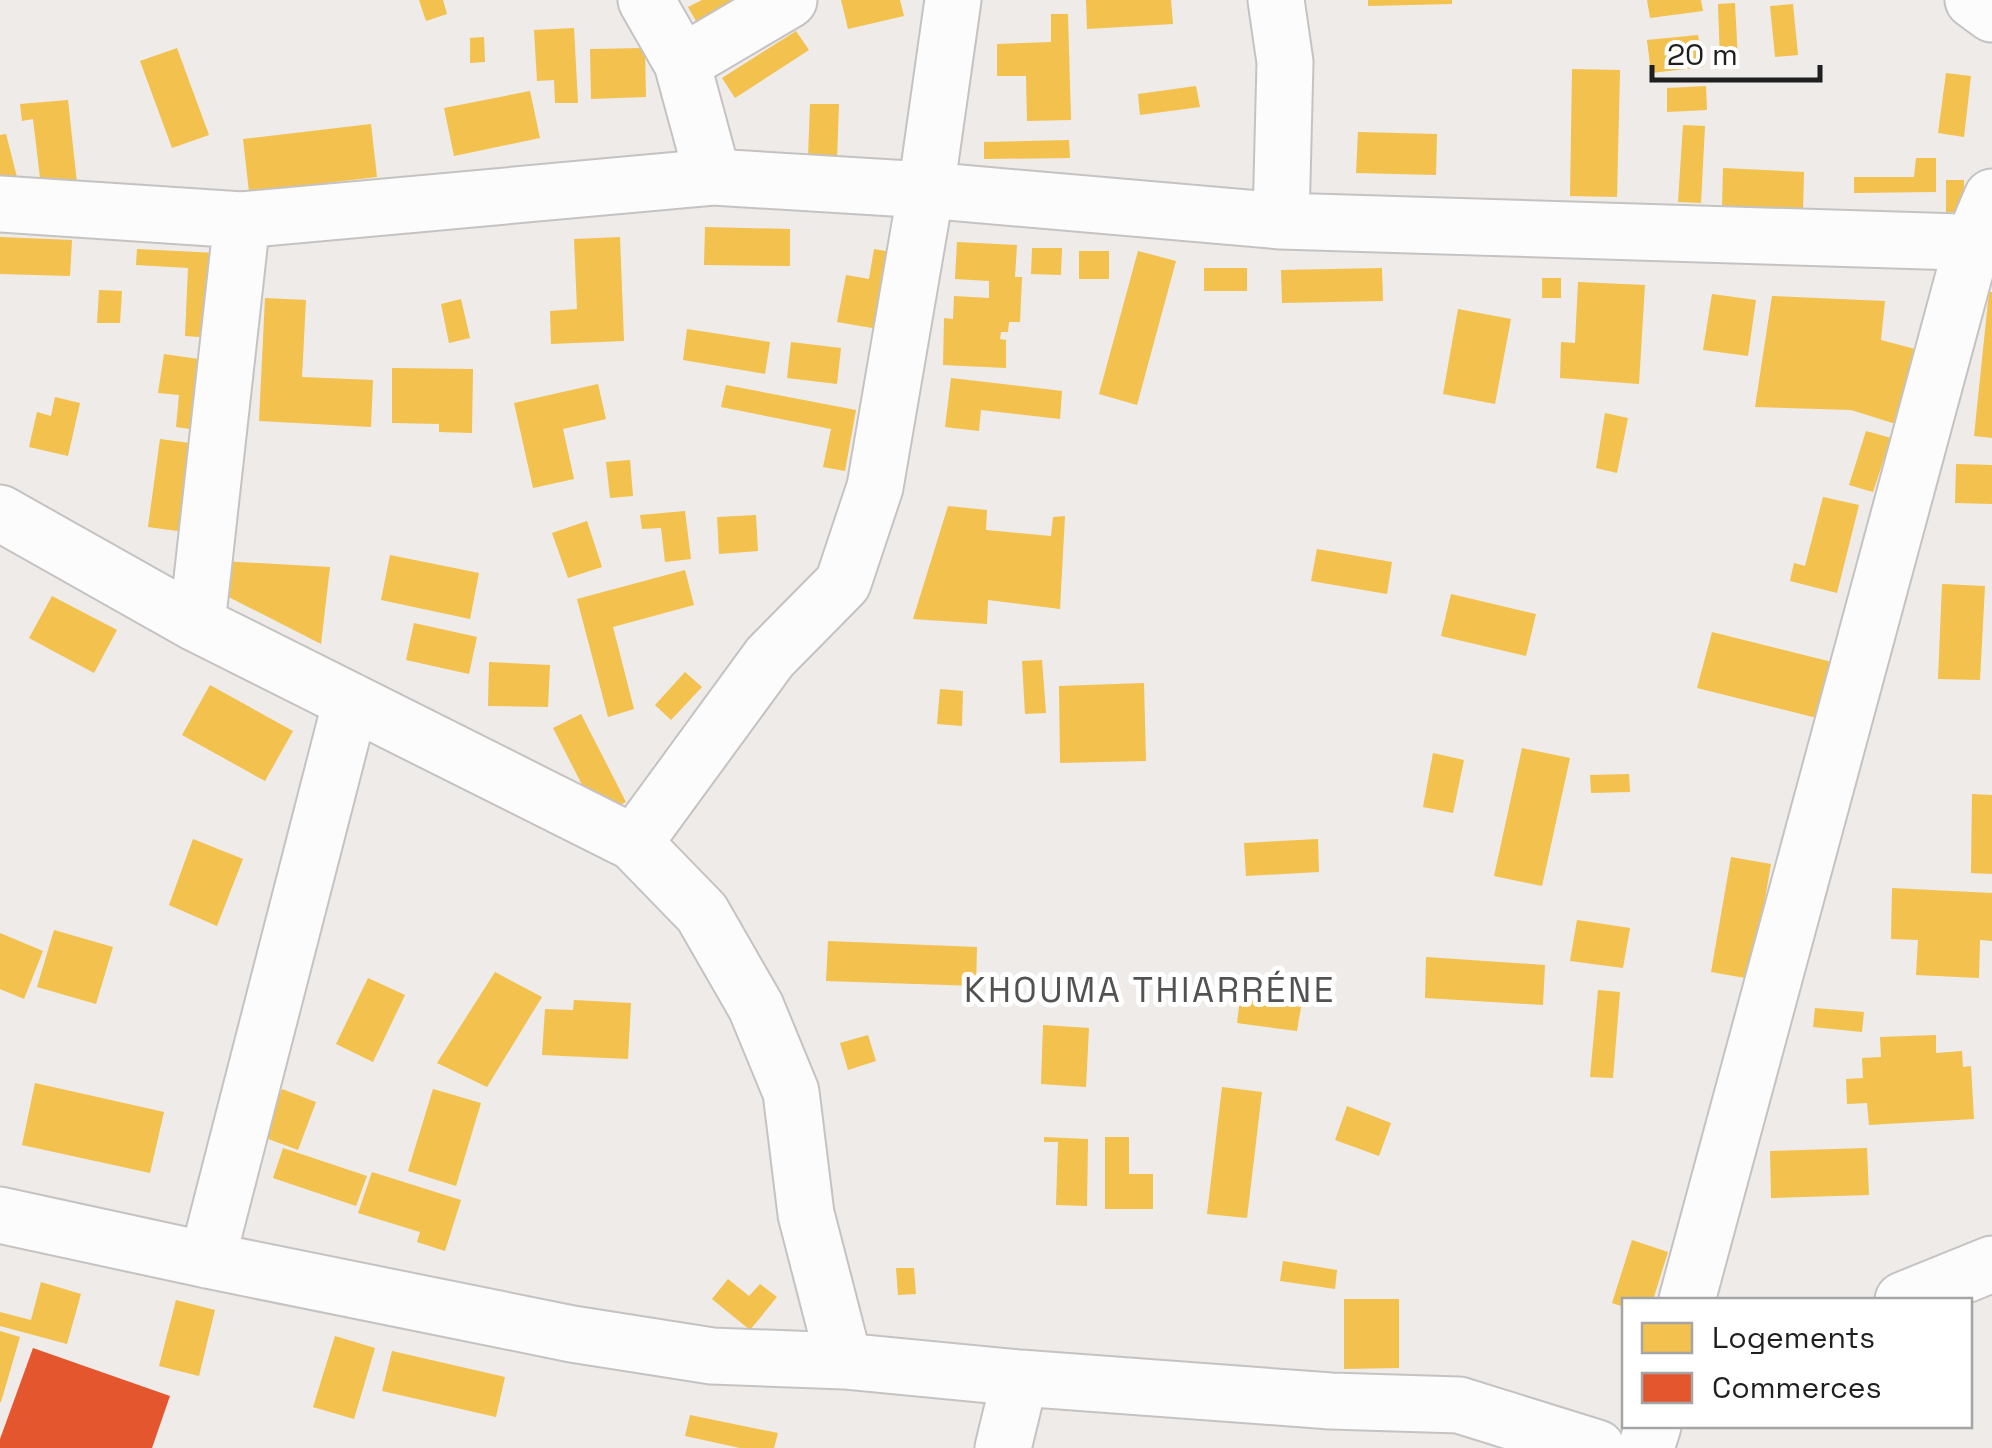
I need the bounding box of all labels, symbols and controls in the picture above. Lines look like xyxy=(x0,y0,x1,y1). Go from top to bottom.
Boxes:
scale bar xyxy=(1652,20,1820,82)
text: 20 m xyxy=(1667,35,1738,74)
district label: KHOUMA THIARRÉNE xyxy=(964,968,1336,1012)
legend xyxy=(1622,1298,1972,1428)
text: Logements xyxy=(1712,1318,1875,1357)
text: Commerces xyxy=(1712,1368,1881,1407)

